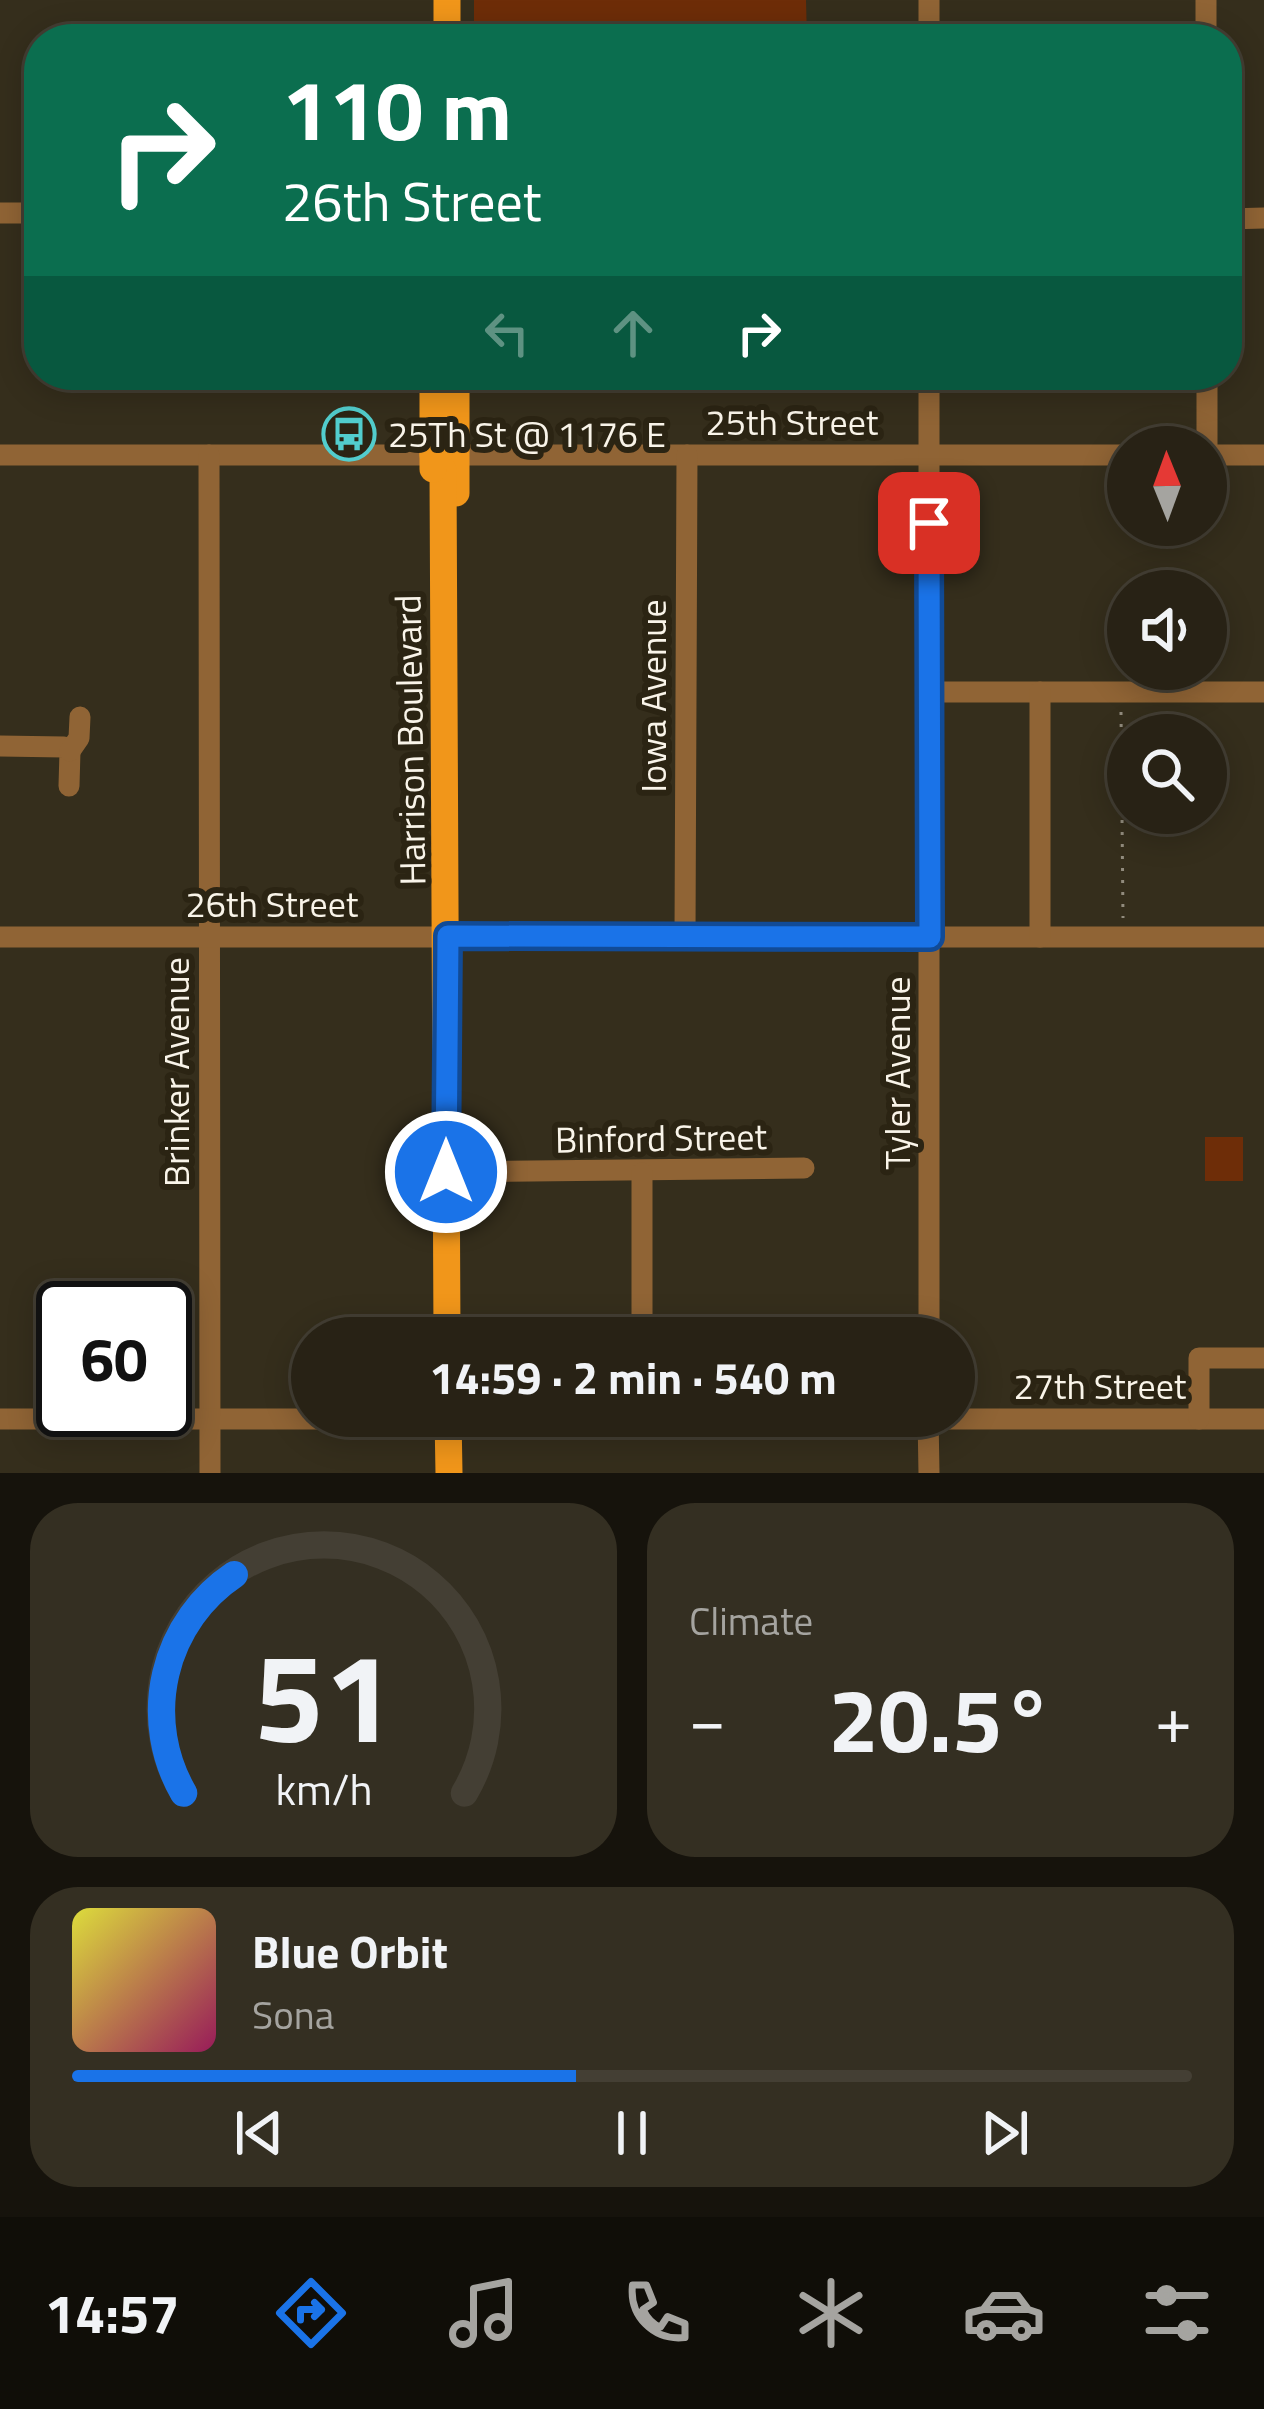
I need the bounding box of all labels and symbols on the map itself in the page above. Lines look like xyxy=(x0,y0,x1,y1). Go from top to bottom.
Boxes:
street label: 25th Street xyxy=(705,394,879,449)
bus stop icon: 25Th St @ 1176 E xyxy=(321,406,377,462)
place label: 25Th St @ 1176 E xyxy=(388,406,666,461)
north arrow xyxy=(1107,426,1227,546)
pin xyxy=(878,472,980,574)
street label: Harrison Boulevard xyxy=(379,594,440,886)
street label: Iowa Avenue xyxy=(625,599,680,793)
street label: 26th Street xyxy=(185,876,359,931)
street label: Brinker Avenue xyxy=(148,957,203,1187)
street label: Tyler Avenue xyxy=(869,976,924,1170)
street label: Binford Street xyxy=(555,1108,768,1167)
position arrow xyxy=(383,1109,509,1235)
speed limit sign: 60 xyxy=(36,1281,192,1437)
street label: 27th Street xyxy=(1013,1358,1187,1413)

